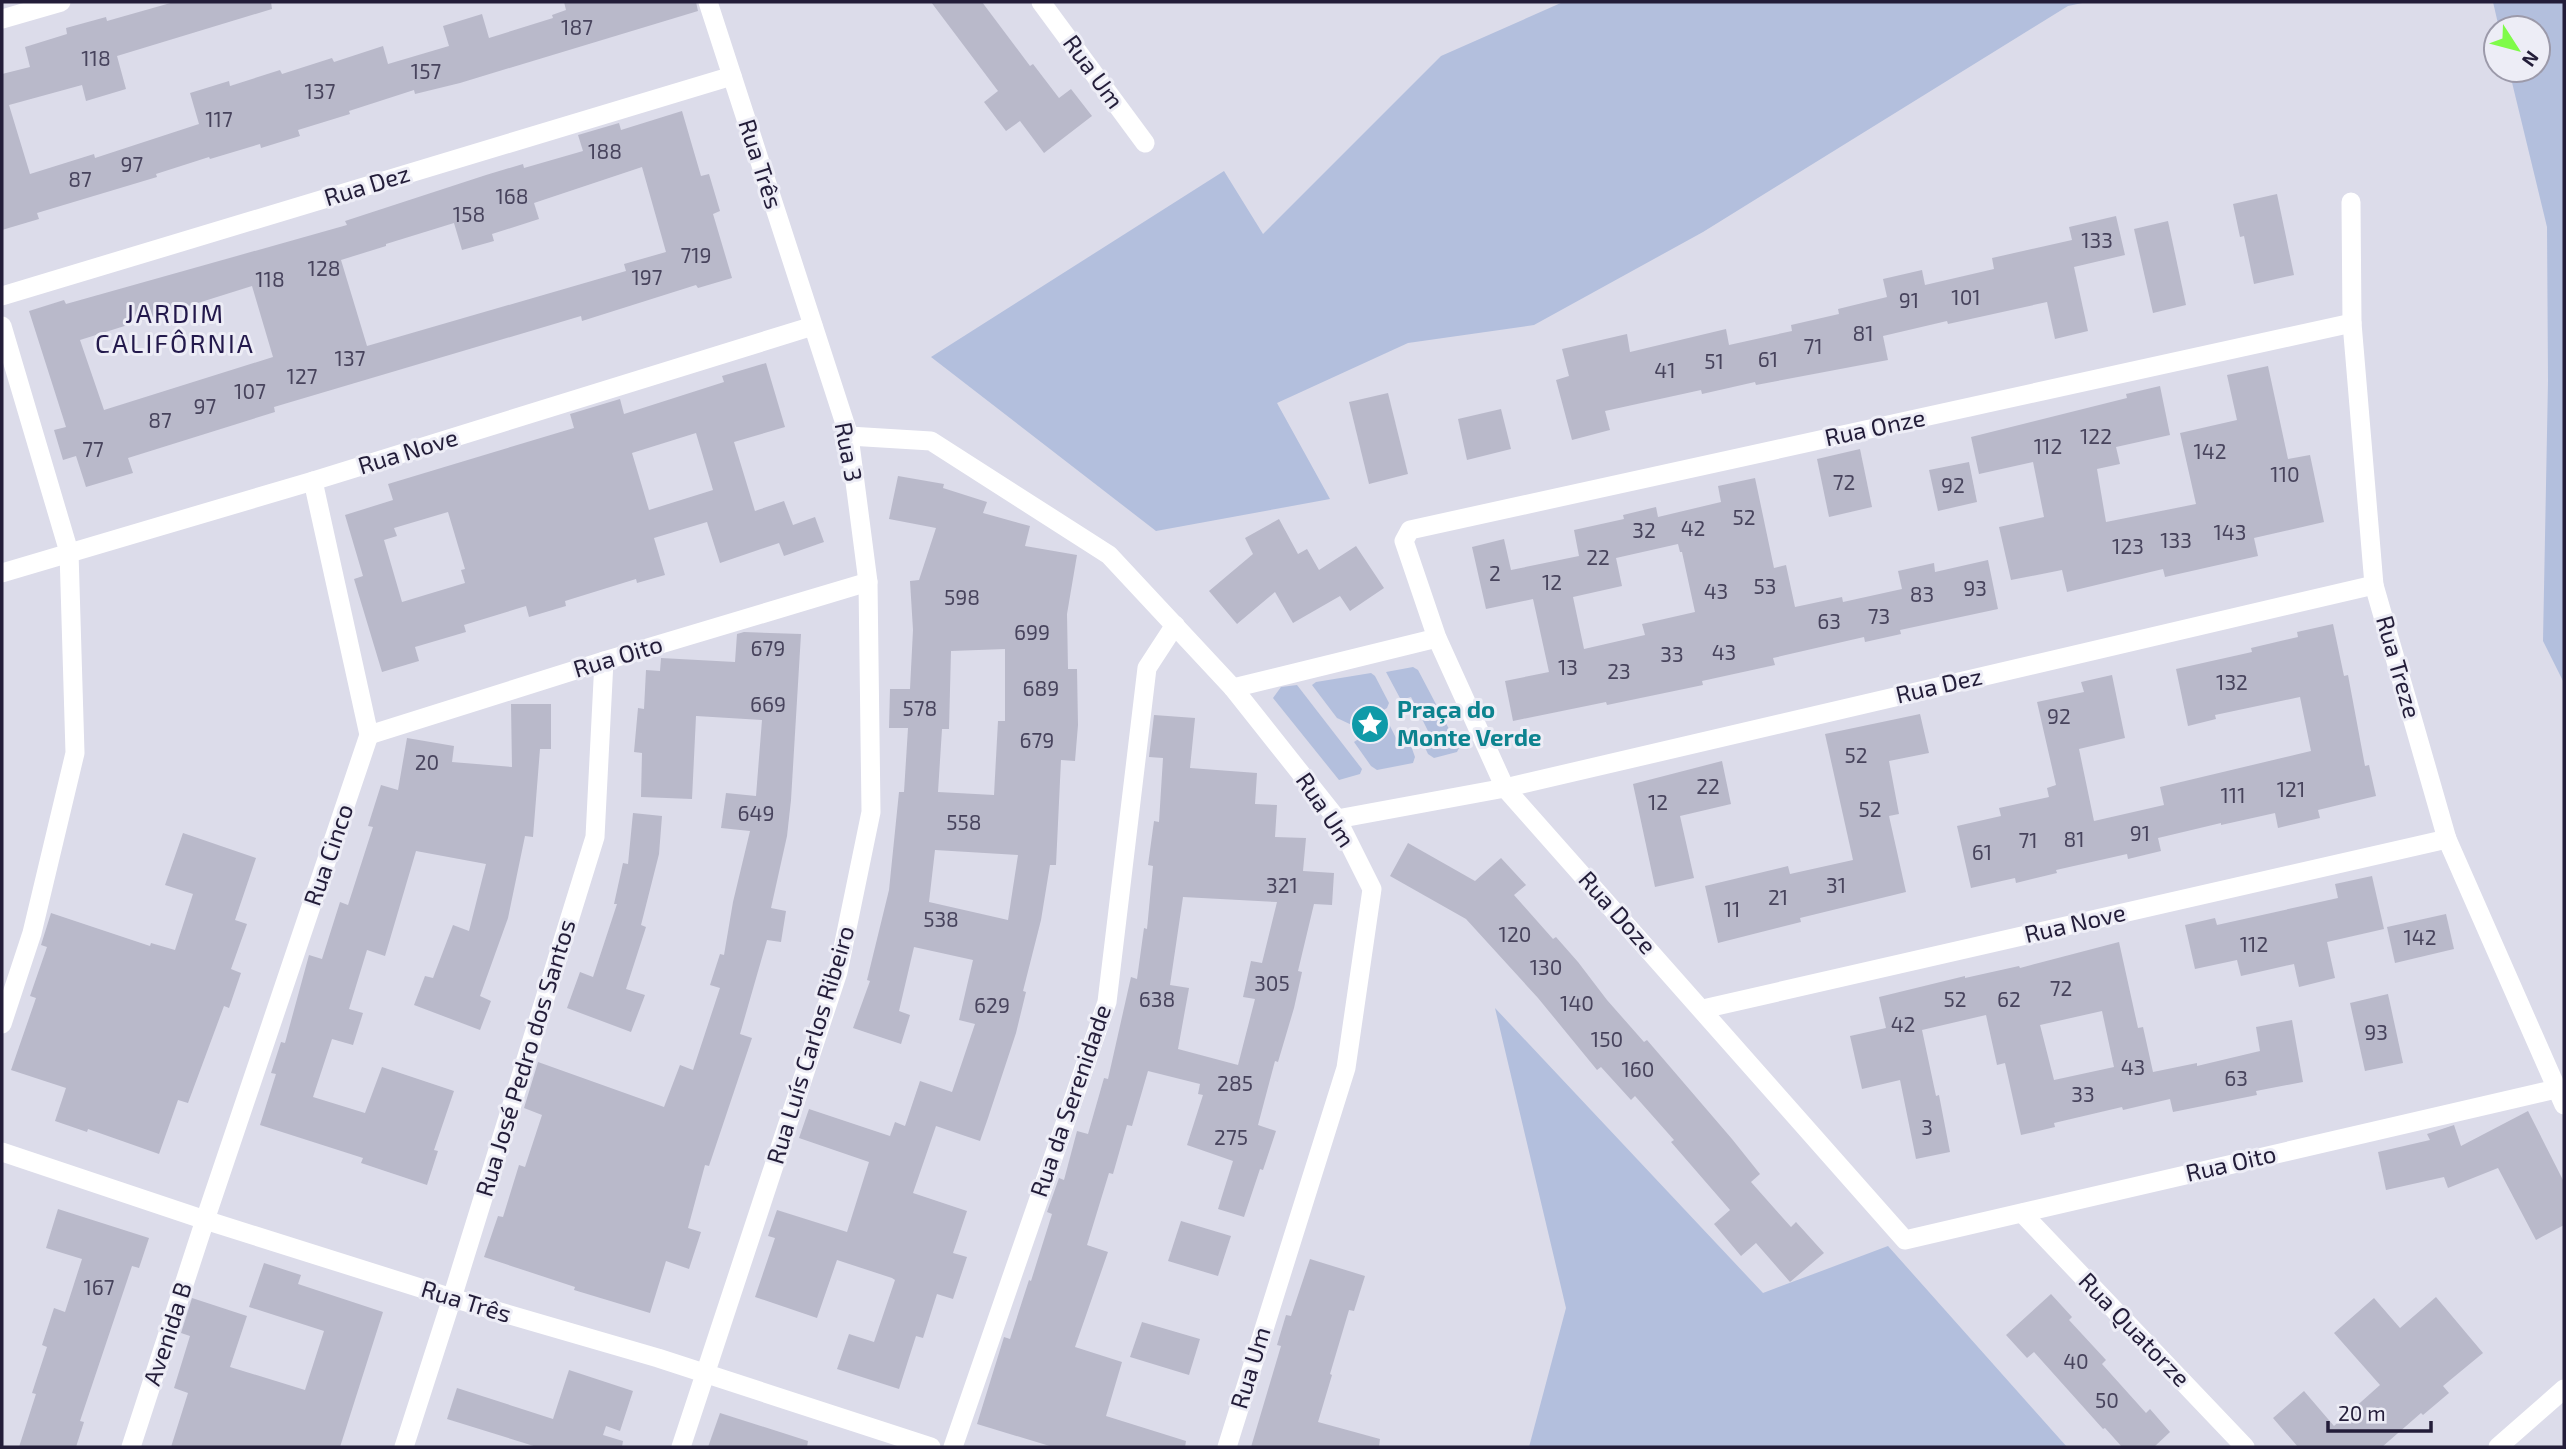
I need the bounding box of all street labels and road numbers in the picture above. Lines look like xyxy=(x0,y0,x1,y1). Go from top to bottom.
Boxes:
street label: Rua Um xyxy=(1058,29,1131,114)
street label: Rua Três xyxy=(733,115,790,212)
street label: Rua Dez xyxy=(320,158,413,211)
street label: Rua Onze xyxy=(1822,402,1928,451)
street label: Rua 3 xyxy=(829,419,869,484)
street label: Rua Nove xyxy=(354,422,461,479)
street label: Rua Treze xyxy=(2371,612,2428,721)
street label: Rua Oito xyxy=(569,628,666,683)
street label: Rua Dez xyxy=(1892,660,1985,709)
street label: Rua Um xyxy=(1291,766,1362,852)
street label: Rua Cinco xyxy=(297,800,359,909)
street label: Rua Doze xyxy=(1573,865,1663,959)
street label: Rua Nove xyxy=(2021,897,2128,948)
street label: Rua José Pedro dos Santos xyxy=(469,916,581,1200)
street label: Rua Luís Carlos Ribeiro xyxy=(760,922,860,1167)
street label: Rua da Serenidade xyxy=(1023,1001,1116,1200)
street label: Rua Oito xyxy=(2183,1138,2279,1187)
street label: Rua Quatorze xyxy=(2073,1266,2197,1392)
street label: Rua Três xyxy=(418,1273,515,1328)
street label: Avenida B xyxy=(136,1278,197,1389)
street label: Rua Um xyxy=(1223,1323,1276,1412)

